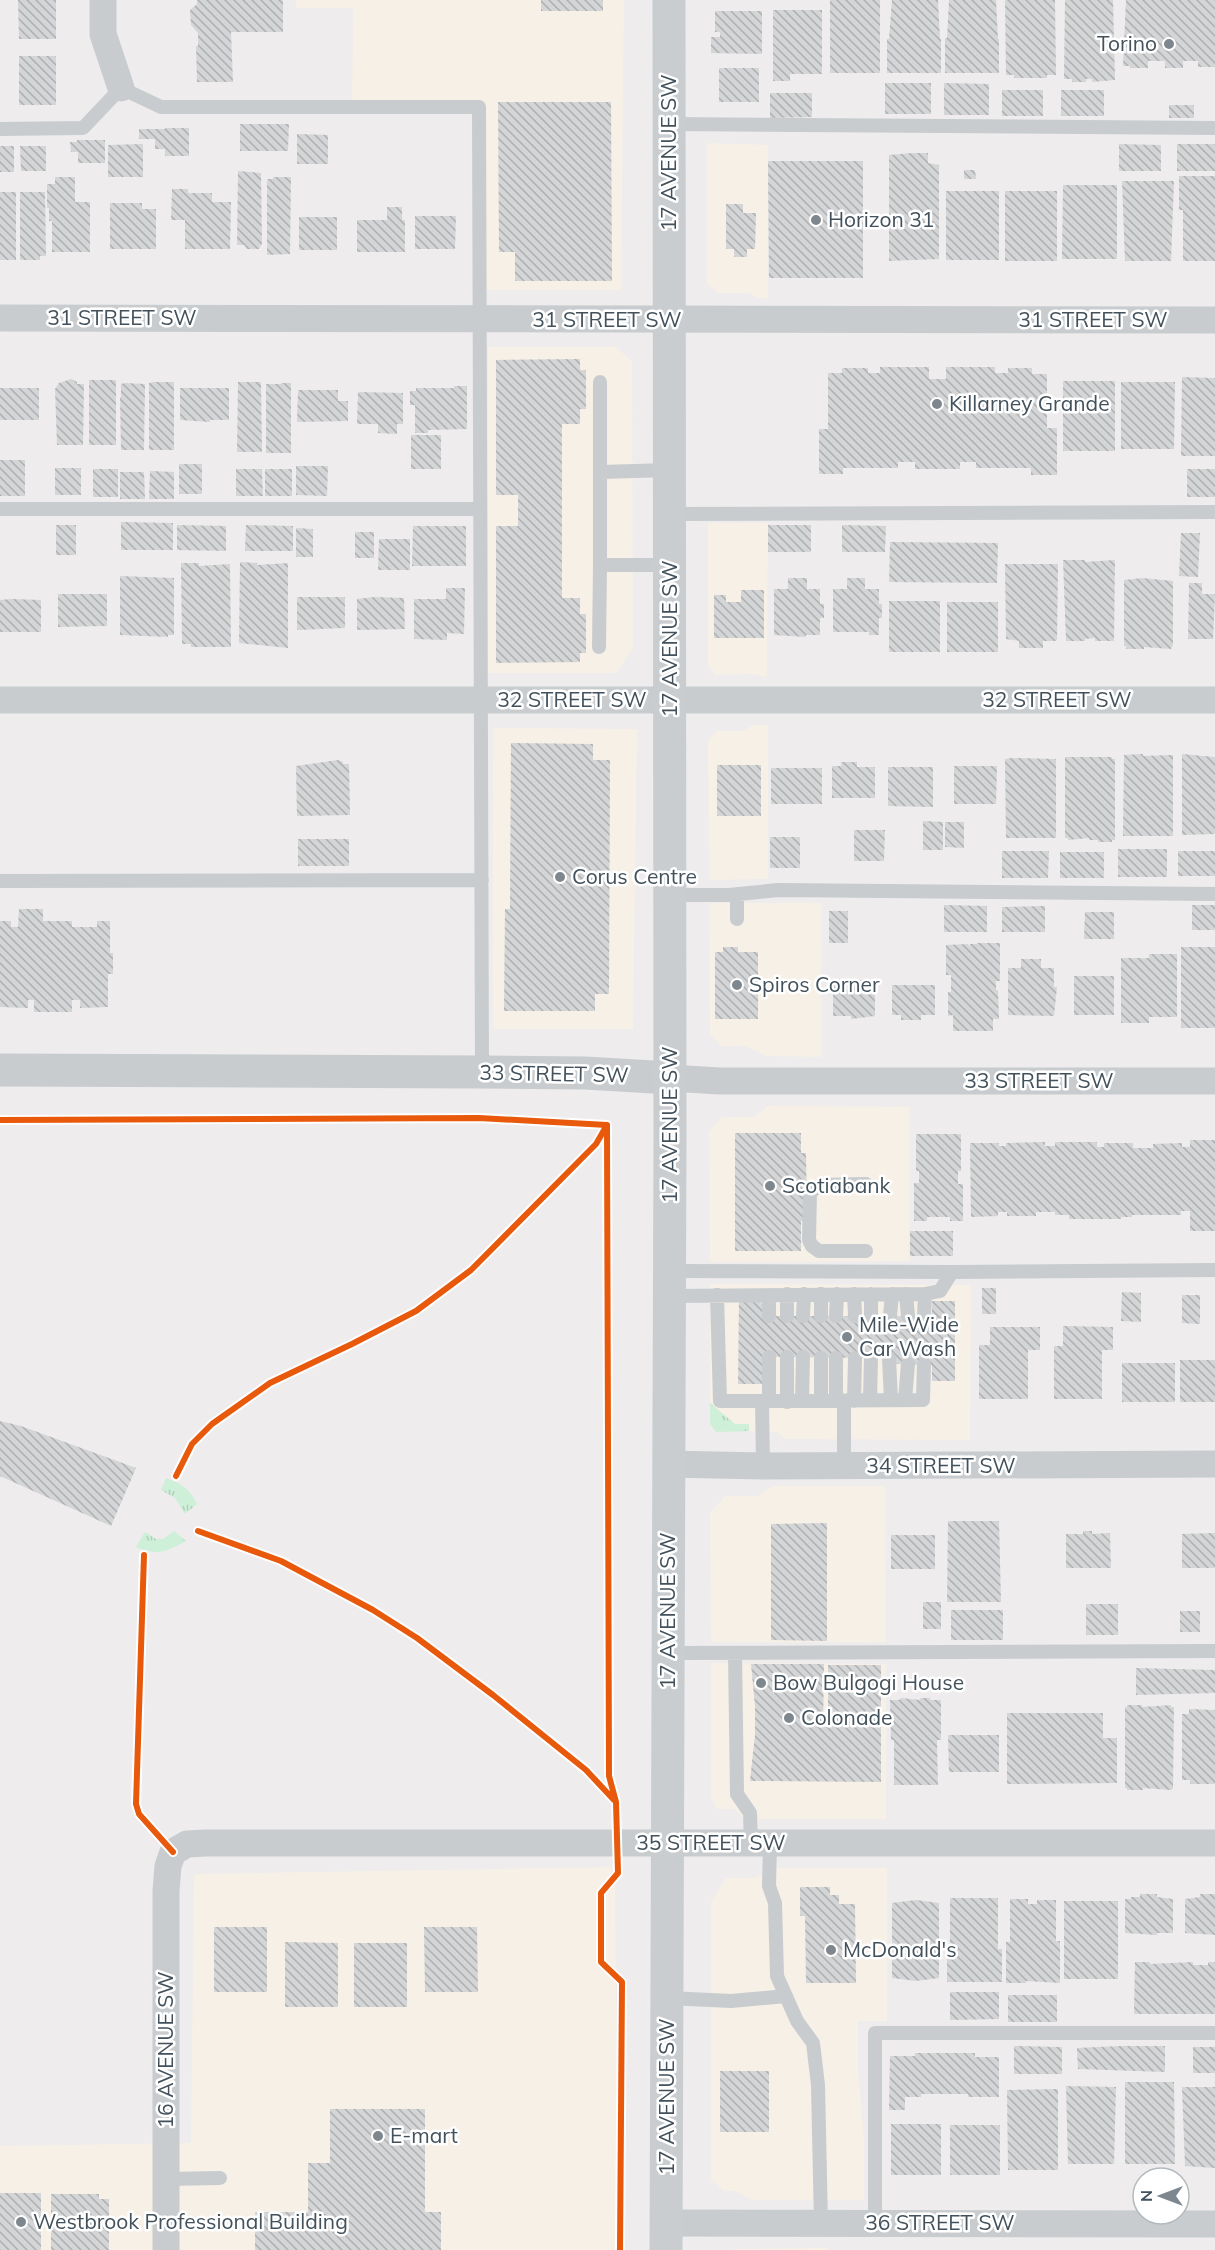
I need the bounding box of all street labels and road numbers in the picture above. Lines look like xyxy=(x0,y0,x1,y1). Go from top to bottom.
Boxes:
street label: 17 AVENUE SW xyxy=(655,74,681,232)
street label: 31 STREET SW xyxy=(47,304,197,330)
street label: 31 STREET SW xyxy=(532,306,682,332)
street label: 31 STREET SW xyxy=(1018,306,1168,332)
street label: 17 AVENUE SW xyxy=(656,560,682,718)
street label: 32 STREET SW xyxy=(497,686,647,712)
street label: 32 STREET SW xyxy=(982,686,1132,712)
street label: 17 AVENUE SW xyxy=(656,1046,682,1204)
street label: 33 STREET SW xyxy=(479,1059,629,1087)
street label: 33 STREET SW xyxy=(964,1067,1114,1093)
street label: 34 STREET SW xyxy=(866,1452,1016,1478)
street label: 17 AVENUE SW xyxy=(654,1532,680,1690)
street label: 35 STREET SW xyxy=(636,1829,786,1855)
street label: 16 AVENUE SW xyxy=(152,1971,178,2129)
street label: 17 AVENUE SW xyxy=(653,2018,679,2176)
street label: 36 STREET SW xyxy=(865,2209,1015,2235)

